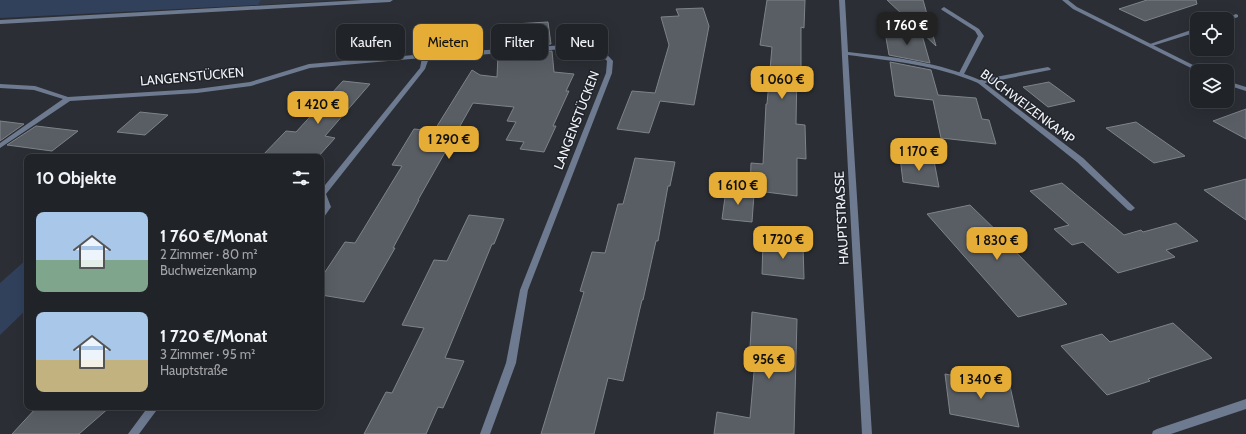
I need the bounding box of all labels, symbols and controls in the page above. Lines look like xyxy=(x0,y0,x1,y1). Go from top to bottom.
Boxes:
pin: 1 760 € xyxy=(870,12,944,46)
map controls xyxy=(1190,12,1234,108)
button: locate xyxy=(1190,12,1234,56)
text: 1 760 € xyxy=(886,17,928,33)
chip: Kaufen xyxy=(336,24,405,60)
chip: Mieten xyxy=(413,24,483,60)
chip: Filter xyxy=(491,24,548,60)
chip: Neu xyxy=(556,24,608,60)
street label: LANGENSTÜCKEN xyxy=(139,63,245,89)
button: layers xyxy=(1190,64,1234,108)
street label: BUCHWEIZENKAMP xyxy=(978,65,1079,147)
pin: 1 060 € xyxy=(745,66,819,100)
street label: LANGENSTÜCKEN xyxy=(550,68,602,172)
text: 1 060 € xyxy=(760,71,804,87)
pin: 1 420 € xyxy=(281,91,355,125)
text: 1 420 € xyxy=(296,96,340,112)
pin: 1 290 € xyxy=(412,126,486,160)
text: 1 290 € xyxy=(428,131,470,147)
pin: 1 170 € xyxy=(882,138,956,172)
text: 1 170 € xyxy=(899,143,939,159)
icon: filters xyxy=(290,167,312,189)
text: 10 Objekte xyxy=(36,168,116,188)
street label: HAUPTSTRASSE xyxy=(831,171,851,265)
pin: 1 610 € xyxy=(701,172,775,206)
text: 1 610 € xyxy=(718,177,758,193)
text: 1 760 €/Monat xyxy=(160,226,268,246)
pin: 1 720 € xyxy=(746,226,820,260)
pin: 1 830 € xyxy=(960,227,1034,261)
icon: home xyxy=(68,228,116,276)
text: 1 720 € xyxy=(762,231,804,247)
text: 1 830 € xyxy=(975,232,1019,248)
text: 2 Zimmer · 80 m² xyxy=(160,246,258,262)
text: Buchweizenkamp xyxy=(160,262,257,278)
text: 1 720 €/Monat xyxy=(160,326,267,346)
icon: home xyxy=(68,328,116,376)
text: 3 Zimmer · 95 m² xyxy=(160,346,255,362)
pin: 956 € xyxy=(741,346,797,380)
text: 956 € xyxy=(753,351,785,367)
text: Hauptstraße xyxy=(160,362,228,378)
pin: 1 340 € xyxy=(944,366,1018,400)
text: 1 340 € xyxy=(959,371,1003,387)

